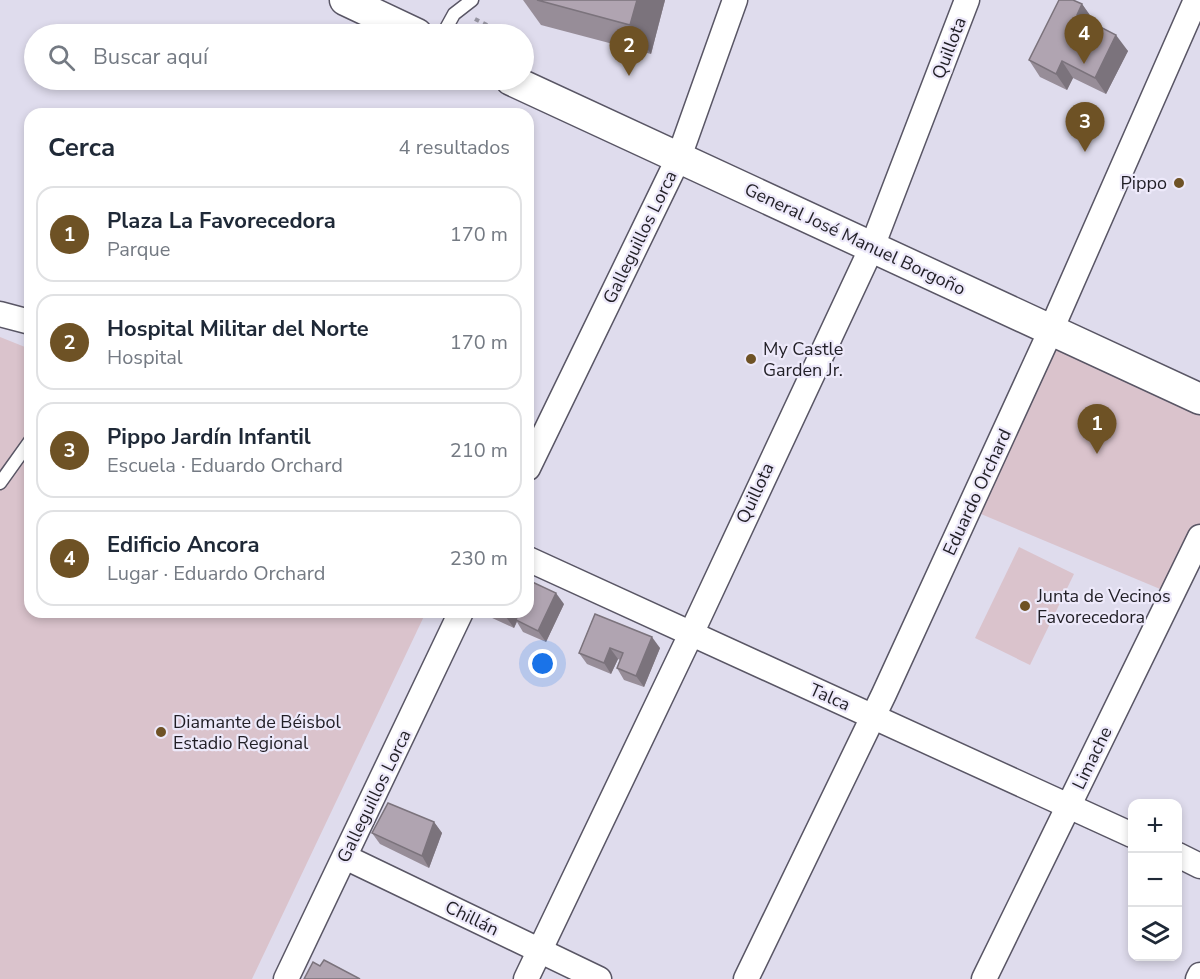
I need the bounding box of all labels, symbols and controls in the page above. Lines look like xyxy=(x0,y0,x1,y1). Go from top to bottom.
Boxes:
street label: Quillota xyxy=(926,14,972,82)
pin: 4 xyxy=(1064,14,1104,64)
search box xyxy=(24,24,534,90)
pin: 2 xyxy=(610,26,648,76)
icon: search xyxy=(45,41,78,74)
text: Buscar aquí xyxy=(93,42,208,72)
pin: 3 xyxy=(1066,102,1104,152)
text: Cerca xyxy=(48,130,115,165)
text: 4 resultados xyxy=(399,134,510,161)
street label: Galleguillos Lorca xyxy=(597,166,683,308)
place label: Pippo xyxy=(1120,171,1167,195)
marker: Pippo xyxy=(1172,176,1186,190)
street label: General José Manuel Borgoño xyxy=(741,177,969,301)
text: Plaza La Favorecedora xyxy=(107,206,336,236)
text: 1 xyxy=(64,221,76,248)
text: 170 m xyxy=(450,221,508,248)
text: Parque xyxy=(107,236,170,263)
text: Hospital Militar del Norte xyxy=(107,314,369,344)
text: 2 xyxy=(64,329,76,356)
text: 170 m xyxy=(450,329,508,356)
place label: My Castle Garden Jr. xyxy=(763,337,843,382)
text: Hospital xyxy=(107,344,183,371)
marker: My Castle Garden Jr. xyxy=(744,352,758,366)
pin: 1 xyxy=(1078,404,1116,454)
text: Pippo Jardín Infantil xyxy=(107,422,311,452)
street label: Eduardo Orchard xyxy=(937,425,1017,559)
text: 3 xyxy=(64,437,76,464)
text: 210 m xyxy=(450,437,508,464)
text: Escuela · Eduardo Orchard xyxy=(107,452,343,479)
street label: Quillota xyxy=(731,459,779,527)
text: Edificio Ancora xyxy=(107,530,260,560)
text: 4 xyxy=(64,545,76,572)
text: 230 m xyxy=(450,545,508,572)
text: Lugar · Eduardo Orchard xyxy=(107,560,326,587)
place label: Junta de Vecinos Favorecedora xyxy=(1036,584,1171,629)
marker: Junta de Vecinos Favorecedora xyxy=(1018,599,1032,613)
your location xyxy=(528,649,557,678)
street label: Talca xyxy=(806,677,854,717)
place label: Diamante de Béisbol Estadio Regional xyxy=(173,710,341,755)
street label: Limache xyxy=(1067,723,1117,793)
marker: Diamante de Béisbol Estadio Regional xyxy=(154,725,168,739)
street label: Galleguillos Lorca xyxy=(331,725,417,867)
map controls xyxy=(1128,799,1182,961)
button: + xyxy=(1128,799,1182,853)
button: − xyxy=(1128,853,1182,907)
street label: Chillán xyxy=(441,895,503,941)
button: layers xyxy=(1128,907,1182,961)

